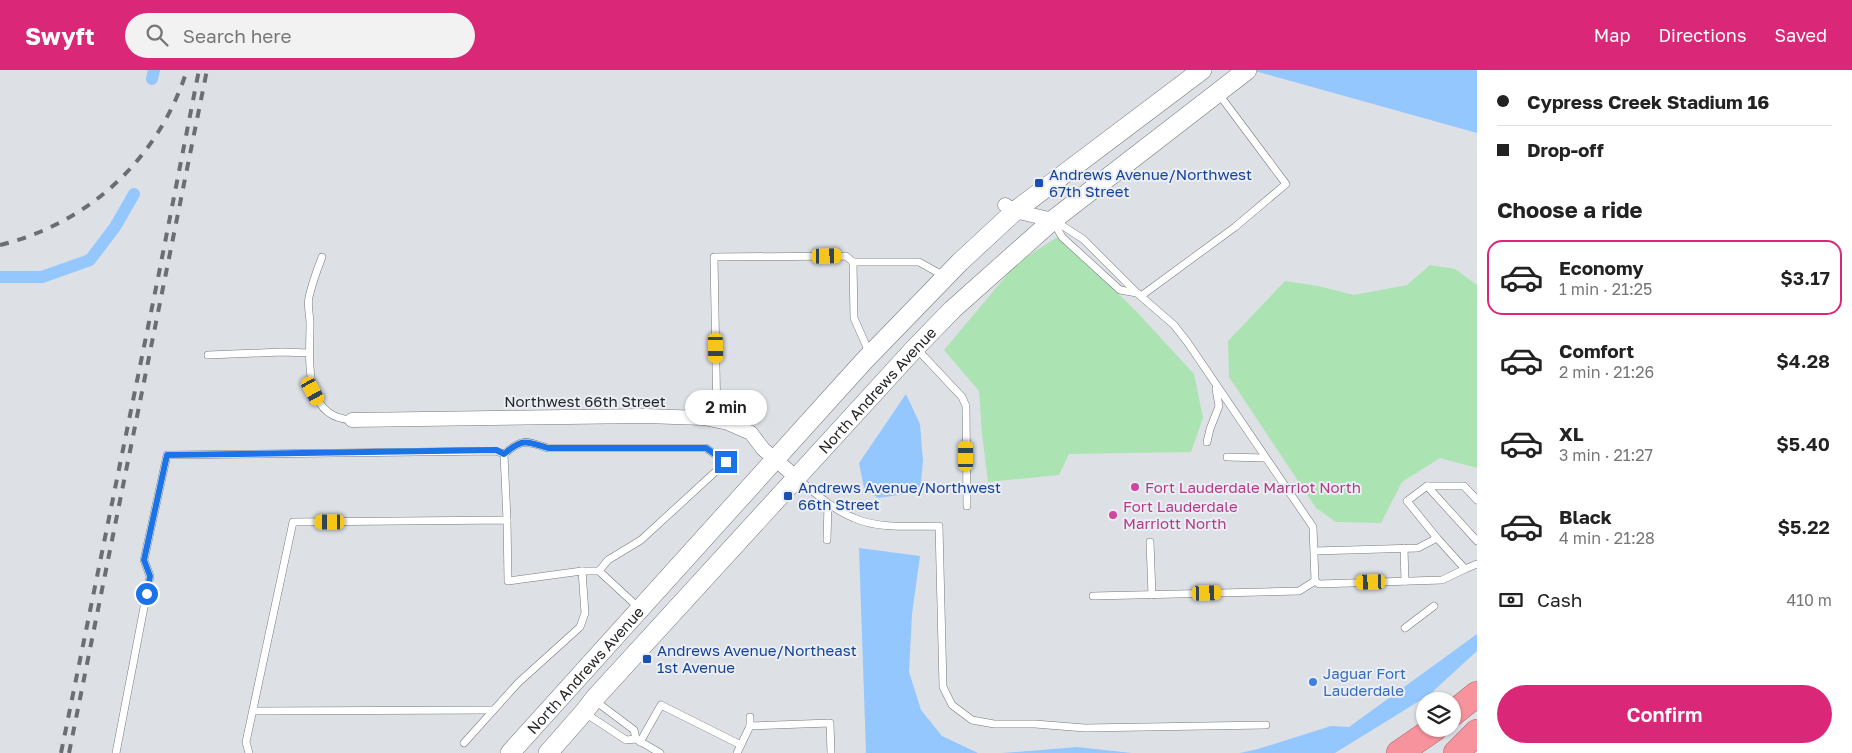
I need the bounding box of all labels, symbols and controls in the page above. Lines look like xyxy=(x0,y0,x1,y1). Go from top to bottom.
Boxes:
search box xyxy=(125,13,475,58)
text: Swyft xyxy=(25,21,95,50)
icon: search xyxy=(143,21,171,49)
text: Search here xyxy=(183,24,292,47)
text: Map xyxy=(1594,24,1630,46)
text: Directions xyxy=(1658,24,1746,46)
text: Saved xyxy=(1774,24,1827,46)
text: Cypress Creek Stadium 16 xyxy=(1527,90,1769,113)
text: Drop-off xyxy=(1527,138,1604,161)
place label: Andrews Avenue/Northwest 67th Street xyxy=(1049,165,1252,200)
marker: Andrews Avenue/Northwest 67th Street xyxy=(1033,177,1045,189)
text: Choose a ride xyxy=(1497,196,1643,223)
car xyxy=(811,248,842,264)
icon: car xyxy=(1499,255,1544,300)
text: Economy xyxy=(1559,256,1644,279)
text: $3.17 xyxy=(1780,266,1830,289)
text: 1 min · 21:25 xyxy=(1559,279,1652,299)
street label: North Andrews Avenue xyxy=(814,323,940,457)
car xyxy=(708,333,723,363)
icon: car xyxy=(1499,338,1544,383)
text: Comfort xyxy=(1559,339,1634,362)
text: $4.28 xyxy=(1776,349,1830,372)
text: 2 min · 21:26 xyxy=(1559,362,1654,382)
car xyxy=(299,374,326,408)
callout: 2 min xyxy=(685,390,767,424)
street label: Northwest 66th Street xyxy=(504,392,666,410)
text: 2 min xyxy=(705,397,747,417)
icon: car xyxy=(1499,421,1544,466)
text: XL xyxy=(1559,422,1584,445)
text: $5.40 xyxy=(1776,432,1830,455)
car xyxy=(958,441,973,471)
text: 3 min · 21:27 xyxy=(1559,445,1653,465)
route end xyxy=(715,451,737,473)
place label: Andrews Avenue/Northwest 66th Street xyxy=(798,478,1001,513)
place label: Fort Lauderdale Marriot North xyxy=(1145,478,1361,496)
marker: Fort Lauderdale Marriot North xyxy=(1129,481,1141,493)
marker: Andrews Avenue/Northwest 66th Street xyxy=(782,490,794,502)
place label: Fort Lauderdale Marriott North xyxy=(1123,497,1238,532)
icon: car xyxy=(1499,504,1544,549)
text: Black xyxy=(1559,505,1612,528)
marker: Fort Lauderdale Marriott North xyxy=(1107,509,1119,521)
car xyxy=(315,515,345,530)
text: $5.22 xyxy=(1777,515,1830,538)
text: 4 min · 21:28 xyxy=(1559,528,1655,548)
car xyxy=(1355,574,1386,590)
route start xyxy=(136,583,158,605)
car xyxy=(1191,585,1222,601)
icon: cash xyxy=(1497,586,1525,614)
text: Cash xyxy=(1537,588,1582,611)
text: 410 m xyxy=(1786,590,1832,610)
street label: North Andrews Avenue xyxy=(523,602,647,737)
place label: Andrews Avenue/Northeast 1st Avenue xyxy=(657,641,857,676)
marker: Andrews Avenue/Northeast 1st Avenue xyxy=(641,653,653,665)
place label: Jaguar Fort Lauderdale xyxy=(1323,664,1406,699)
marker: Jaguar Fort Lauderdale xyxy=(1307,676,1319,688)
button: Confirm xyxy=(1497,685,1832,743)
map controls xyxy=(1416,692,1461,737)
button: layers xyxy=(1416,692,1461,737)

